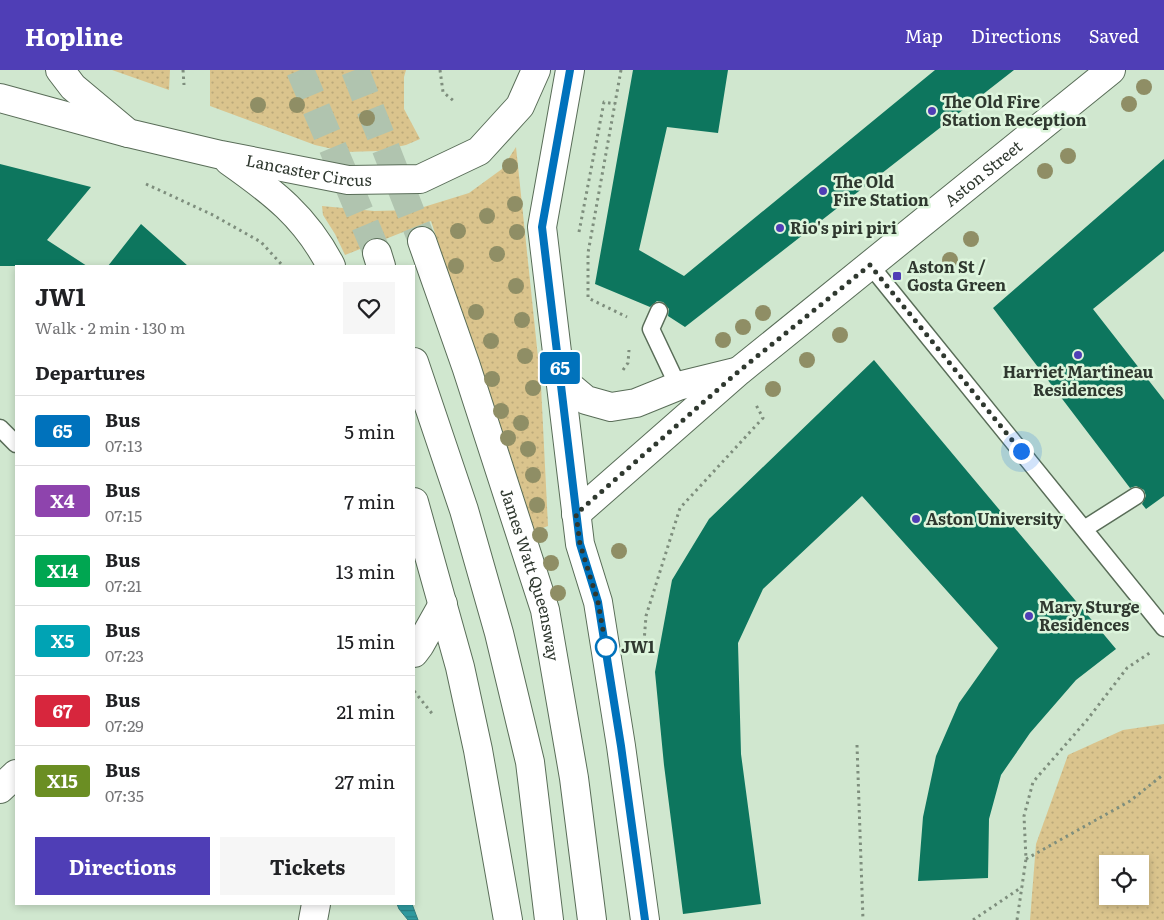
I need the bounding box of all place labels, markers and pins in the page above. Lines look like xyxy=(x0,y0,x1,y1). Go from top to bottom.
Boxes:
place label: The Old Fire Station Reception xyxy=(942,89,1087,131)
marker: The Old Fire Station Reception xyxy=(926,105,938,117)
place label: The Old Fire Station xyxy=(833,169,929,211)
marker: The Old Fire Station xyxy=(817,185,829,197)
place label: Rio's piri piri xyxy=(790,215,897,239)
marker: Rio's piri piri xyxy=(774,222,786,234)
place label: Aston St / Gosta Green xyxy=(907,254,1006,296)
marker: Aston St / Gosta Green xyxy=(891,270,903,282)
marker: Harriet Martineau Residences xyxy=(1072,349,1084,361)
place label: Harriet Martineau Residences xyxy=(1003,359,1154,401)
place label: Aston University xyxy=(926,506,1063,530)
marker: Aston University xyxy=(910,513,922,525)
place label: Mary Sturge Residences xyxy=(1039,594,1140,636)
marker: Mary Sturge Residences xyxy=(1023,610,1035,622)
place label: JW1 xyxy=(621,634,655,658)
marker: JW1 xyxy=(595,636,617,658)

